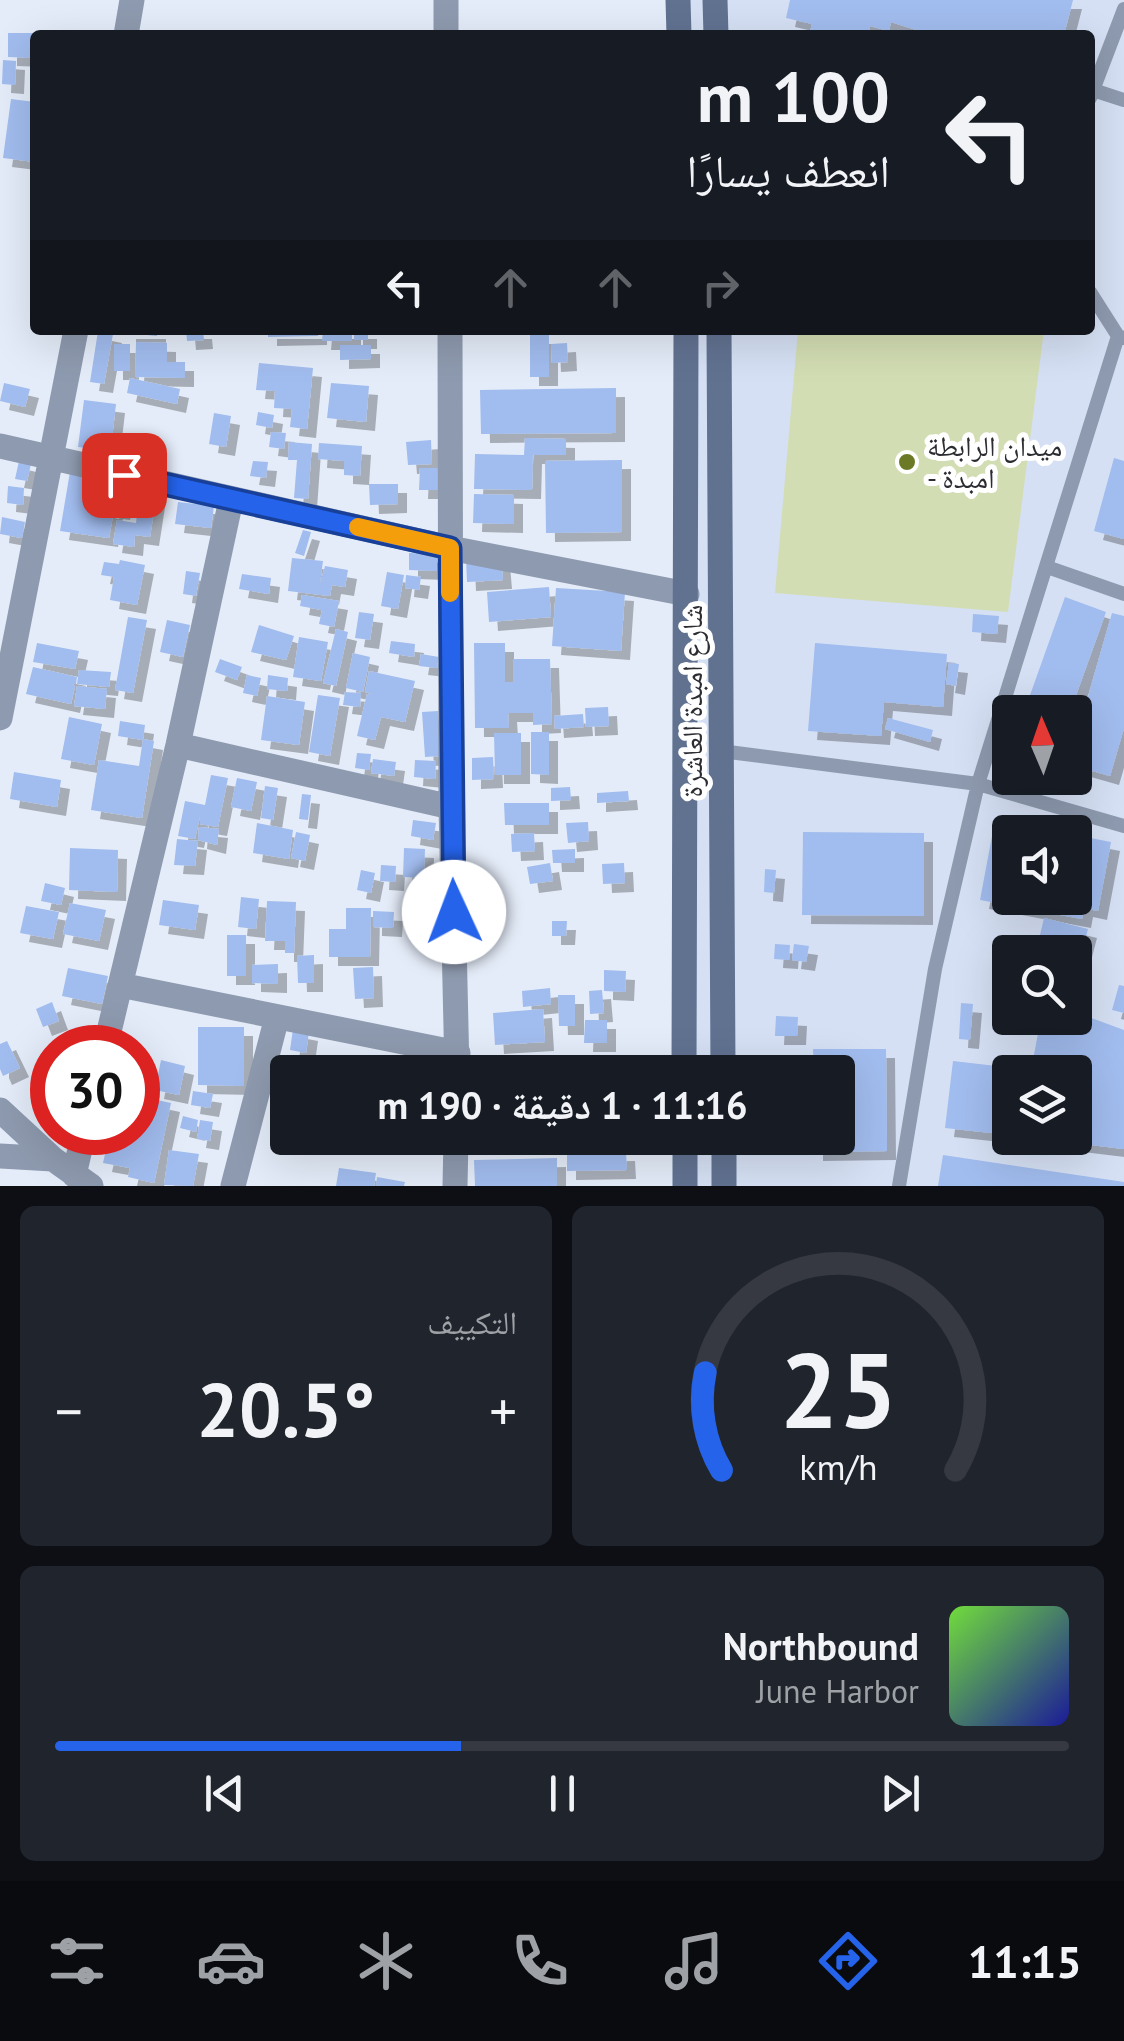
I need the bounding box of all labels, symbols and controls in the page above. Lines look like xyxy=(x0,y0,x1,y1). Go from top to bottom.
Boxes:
text: 100 m xyxy=(697,51,890,141)
icon: left xyxy=(925,70,1055,200)
text: انعطف يسارًا xyxy=(686,141,890,199)
icon: left xyxy=(378,260,433,315)
icon: ahead xyxy=(483,260,538,315)
icon: ahead xyxy=(588,260,643,315)
icon: right xyxy=(693,260,748,315)
place label: ميدان الرابطة - امبدة xyxy=(927,427,1062,496)
pin xyxy=(82,433,167,518)
icon: arrive xyxy=(97,448,152,503)
marker: ميدان الرابطة - امبدة xyxy=(896,451,918,473)
street label: شارع امبدة العاشرة xyxy=(673,605,710,797)
north arrow xyxy=(992,695,1092,795)
map controls xyxy=(992,695,1092,1155)
button: sound xyxy=(992,815,1092,915)
position arrow xyxy=(402,860,506,964)
button: search xyxy=(992,935,1092,1035)
speed limit sign: 30 xyxy=(30,1025,160,1155)
button: layers xyxy=(992,1055,1092,1155)
text: 11:16 · 1 دقيقة · 190 m xyxy=(378,1080,747,1129)
text: التكييف xyxy=(427,1301,517,1343)
text: 25 xyxy=(779,1322,897,1457)
text: 20.5° xyxy=(197,1361,375,1458)
text: − xyxy=(55,1375,83,1446)
text: + xyxy=(489,1375,517,1446)
text: km/h xyxy=(799,1444,877,1490)
text: Northbound xyxy=(723,1621,919,1670)
text: June Harbor xyxy=(757,1670,919,1712)
icon: previous xyxy=(197,1766,252,1821)
icon: pause xyxy=(535,1766,590,1821)
icon: next xyxy=(873,1766,928,1821)
icon: filters xyxy=(42,1926,112,1996)
icon: car xyxy=(196,1926,266,1996)
icon: climate xyxy=(351,1926,421,1996)
icon: phone xyxy=(505,1926,575,1996)
icon: music xyxy=(659,1926,729,1996)
icon: directions xyxy=(813,1926,883,1996)
text: 11:15 xyxy=(968,1932,1082,1990)

